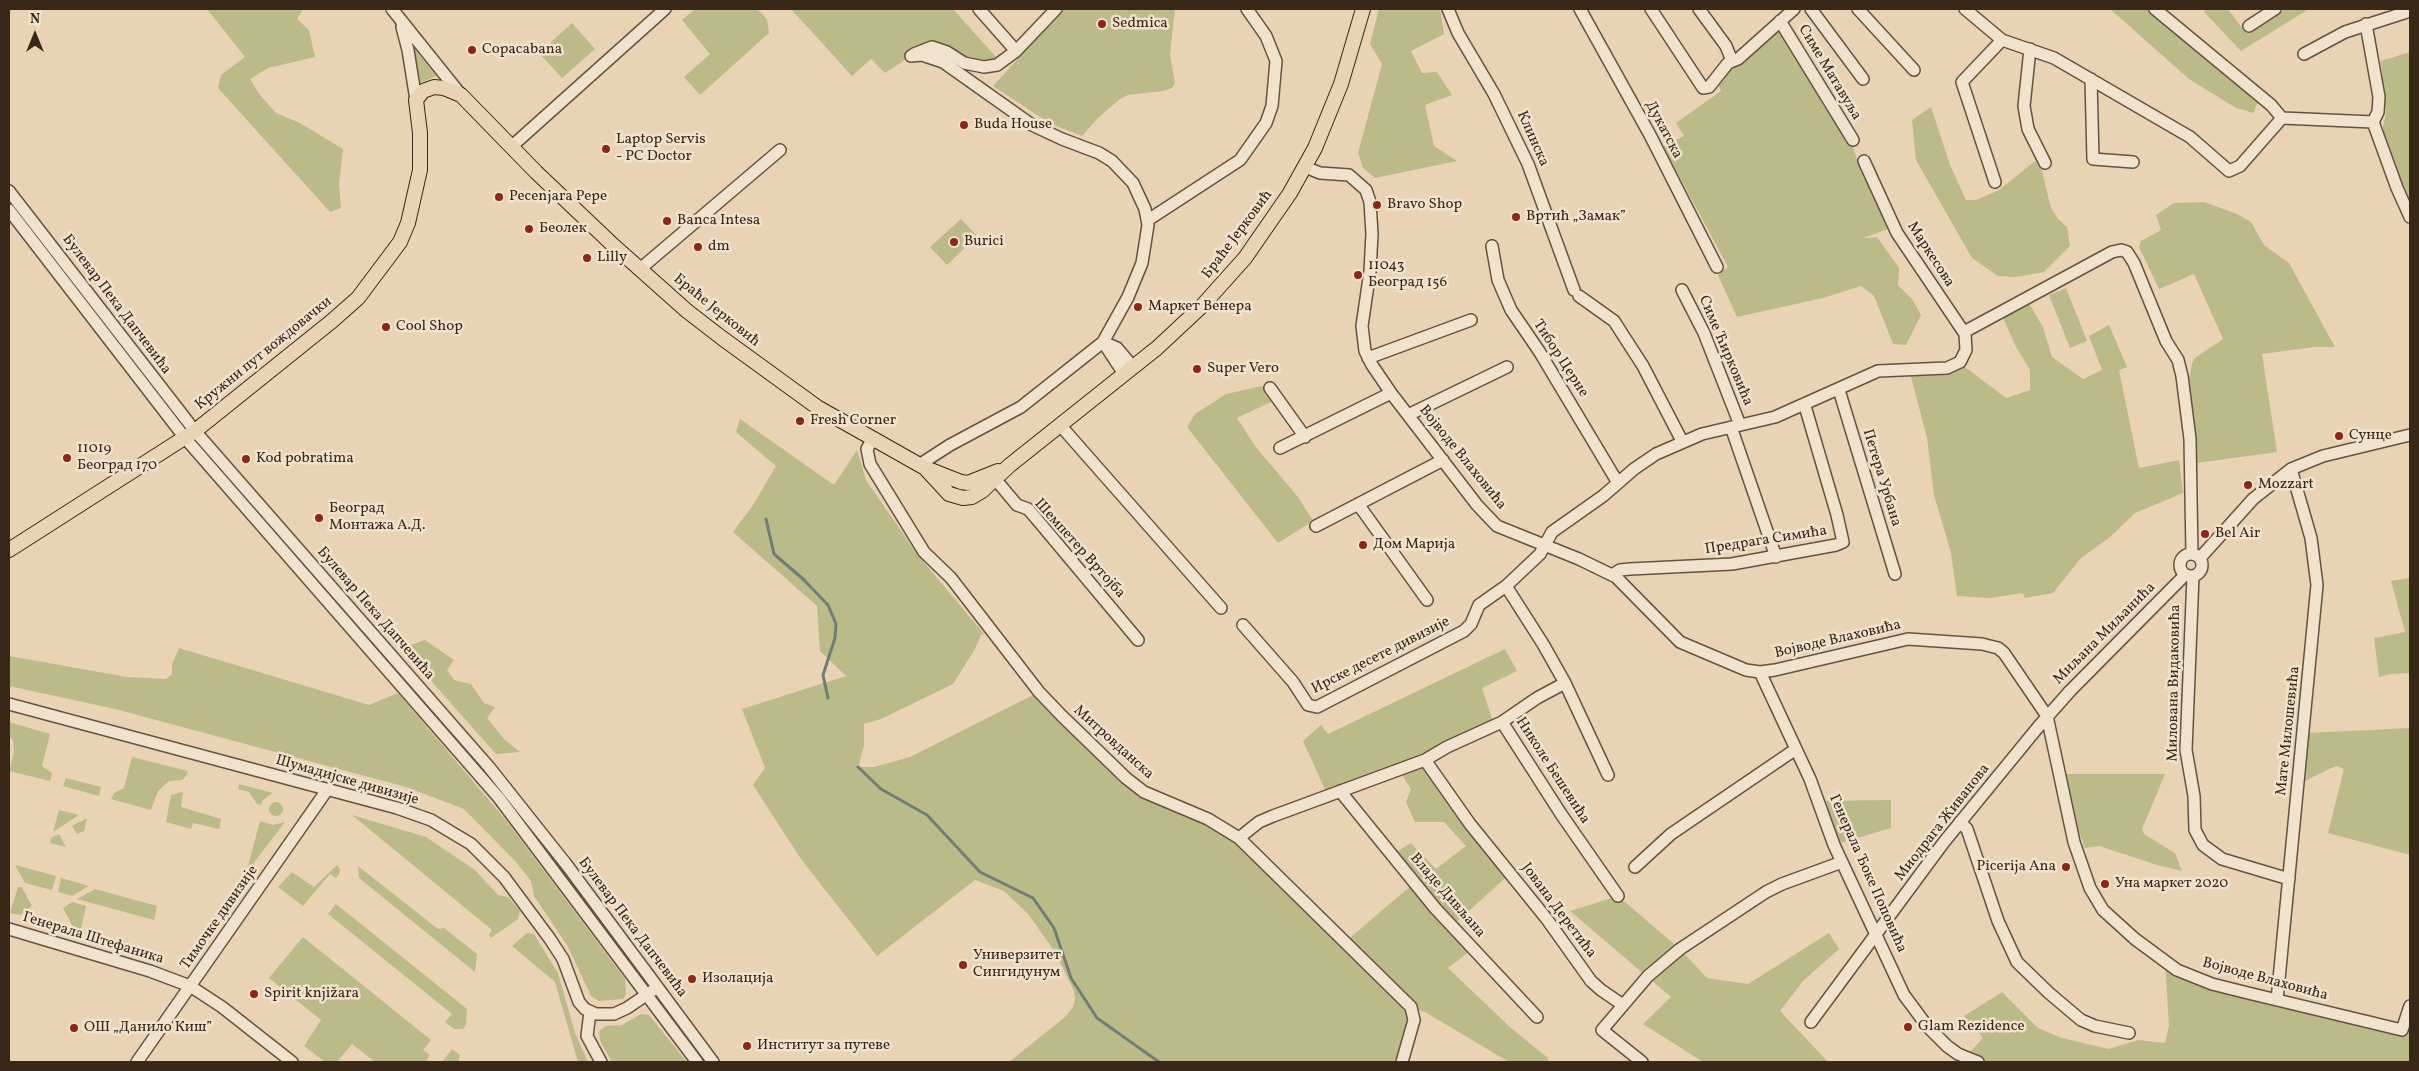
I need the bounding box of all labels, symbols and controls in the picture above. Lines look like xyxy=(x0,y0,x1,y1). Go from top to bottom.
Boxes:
north arrow xyxy=(10,10,60,60)
text: N xyxy=(30,10,40,29)
place label: Sedmica xyxy=(1112,15,1168,33)
marker: Sedmica xyxy=(1096,18,1108,30)
street label: Симе Матавуља xyxy=(1793,22,1865,124)
place label: Copacabana xyxy=(482,41,562,59)
marker: Copacabana xyxy=(466,44,478,56)
street label: Дукатска xyxy=(1640,98,1686,162)
street label: Клинска xyxy=(1512,108,1552,170)
place label: Buda House xyxy=(974,116,1052,134)
marker: Buda House xyxy=(958,119,970,131)
place label: Laptop Servis - PC Doctor xyxy=(616,131,706,166)
marker: Laptop Servis - PC Doctor xyxy=(600,143,612,155)
street label: Браће Јерковић xyxy=(1199,187,1277,283)
place label: Pecenjara Pepe xyxy=(509,188,607,206)
marker: Pecenjara Pepe xyxy=(493,191,505,203)
place label: Bravo Shop xyxy=(1387,196,1462,214)
marker: Bravo Shop xyxy=(1371,199,1383,211)
place label: Вртић „Замак” xyxy=(1526,208,1626,226)
marker: Вртић „Замак” xyxy=(1510,211,1522,223)
place label: Banca Intesa xyxy=(677,212,760,230)
marker: Banca Intesa xyxy=(661,215,673,227)
street label: Маркесова xyxy=(1902,219,1958,291)
place label: Беолек xyxy=(539,220,587,238)
marker: Беолек xyxy=(523,223,535,235)
street label: Булевар Пека Дапчевића xyxy=(58,231,174,379)
place label: Burici xyxy=(964,233,1004,251)
marker: Burici xyxy=(948,236,960,248)
place label: dm xyxy=(708,238,730,256)
marker: dm xyxy=(692,241,704,253)
place label: Lilly xyxy=(597,249,627,267)
marker: Lilly xyxy=(581,252,593,264)
place label: 11043 Београд 156 xyxy=(1368,257,1447,292)
marker: 11043 Београд 156 xyxy=(1352,269,1364,281)
street label: Браће Јерковић xyxy=(669,271,763,351)
street label: Кружни пут вождовачки xyxy=(192,293,336,415)
street label: Симе Ћирковића xyxy=(1694,293,1756,409)
place label: Маркет Венера xyxy=(1148,298,1252,316)
marker: Маркет Венера xyxy=(1132,301,1144,313)
street label: Тибор Церне xyxy=(1528,317,1592,401)
place label: Cool Shop xyxy=(396,318,463,336)
marker: Cool Shop xyxy=(380,321,392,333)
place label: Super Vero xyxy=(1207,360,1279,378)
marker: Super Vero xyxy=(1191,363,1203,375)
street label: Војводе Влаховића xyxy=(1414,402,1510,514)
place label: Fresh Corner xyxy=(810,412,896,430)
marker: Fresh Corner xyxy=(794,415,806,427)
street label: Петера Урбана xyxy=(1858,427,1904,529)
place label: Сунце xyxy=(2349,427,2392,445)
marker: Сунце xyxy=(2333,430,2345,442)
place label: 11019 Београд 170 xyxy=(77,440,157,475)
place label: Kod pobratima xyxy=(256,450,354,468)
marker: 11019 Београд 170 xyxy=(61,452,73,464)
marker: Kod pobratima xyxy=(240,453,252,465)
place label: Mozzart xyxy=(2258,476,2314,494)
marker: Mozzart xyxy=(2242,479,2254,491)
street label: Шемпетер Вртојба xyxy=(1030,496,1128,602)
place label: Београд Монтажа А.Д. xyxy=(329,500,425,535)
marker: Београд Монтажа А.Д. xyxy=(313,512,325,524)
street label: Предрага Симића xyxy=(1704,522,1828,560)
place label: Bel Air xyxy=(2215,525,2260,543)
marker: Bel Air xyxy=(2199,528,2211,540)
place label: Дом Марија xyxy=(1373,536,1455,554)
marker: Дом Марија xyxy=(1357,539,1369,551)
street label: Булевар Пека Дапчевића xyxy=(312,544,438,684)
street label: Миљана Миљанића xyxy=(2050,579,2160,689)
street label: Милована Видаковића xyxy=(2165,604,2185,762)
street label: Ирске десете дивизије xyxy=(1309,613,1453,699)
street label: Војводе Влаховића xyxy=(1773,617,1903,663)
street label: Мате Милошевића xyxy=(2273,665,2305,797)
street label: Митровданска xyxy=(1069,702,1157,784)
street label: Николе Бешевића xyxy=(1511,714,1593,828)
street label: Шумадијске дивизије xyxy=(273,752,421,810)
street label: Миодрага Живанова xyxy=(1892,761,1994,885)
street label: Генерала Ђоке Поповића xyxy=(1824,792,1910,956)
street label: Владе Дивљана xyxy=(1405,850,1489,942)
street label: Булевар Пека Дапчевића xyxy=(574,854,690,1002)
place label: Picerija Ana xyxy=(1977,858,2056,876)
street label: Јована Деретића xyxy=(1516,860,1600,962)
marker: Picerija Ana xyxy=(2060,861,2072,873)
street label: Тимочке дивизије xyxy=(177,863,263,973)
place label: Уна маркет 2020 xyxy=(2115,875,2228,893)
marker: Уна маркет 2020 xyxy=(2099,878,2111,890)
street label: Генерала Штефаника xyxy=(20,909,166,969)
place label: Универзитет Сингидунум xyxy=(973,947,1061,982)
street label: Војводе Влаховића xyxy=(2200,955,2330,1005)
marker: Универзитет Сингидунум xyxy=(957,959,969,971)
place label: Изолација xyxy=(702,970,774,988)
marker: Изолација xyxy=(686,973,698,985)
place label: Spirit knjižara xyxy=(264,985,359,1003)
marker: Spirit knjižara xyxy=(248,988,260,1000)
place label: Glam Rezidence xyxy=(1918,1018,2025,1036)
place label: ОШ „Данило Киш” xyxy=(84,1019,212,1037)
marker: Glam Rezidence xyxy=(1902,1021,1914,1033)
marker: ОШ „Данило Киш” xyxy=(68,1022,80,1034)
place label: Институт за путеве xyxy=(757,1037,890,1055)
marker: Институт за путеве xyxy=(741,1040,753,1052)

